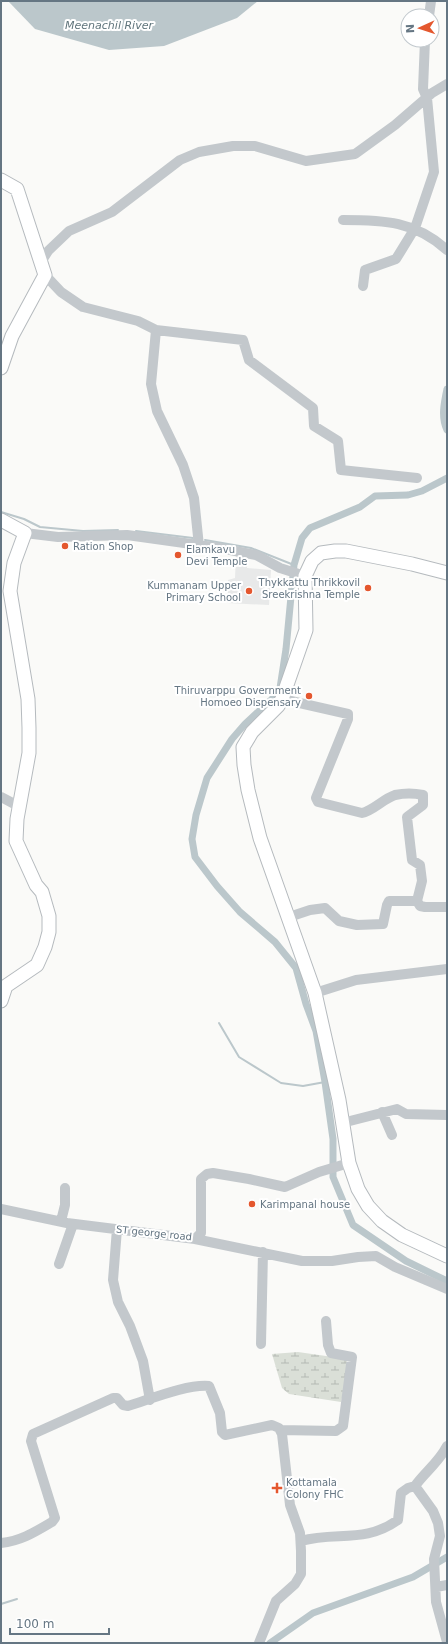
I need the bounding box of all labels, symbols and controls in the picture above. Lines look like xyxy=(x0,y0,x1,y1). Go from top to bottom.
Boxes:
north arrow xyxy=(400,8,440,48)
water label: Meenachil River xyxy=(65,19,154,32)
text: N xyxy=(404,24,417,33)
marker: Ration Shop xyxy=(60,541,70,551)
place label: Ration Shop xyxy=(73,541,133,552)
place label: Elamkavu Devi Temple xyxy=(186,544,247,567)
marker: Elamkavu Devi Temple xyxy=(173,550,183,560)
place label: Thykkattu Thrikkovil Sreekrishna Temple xyxy=(258,577,360,600)
place label: Kummanam Upper Primary School xyxy=(147,580,242,603)
marker: Thykkattu Thrikkovil Sreekrishna Temple xyxy=(363,583,373,593)
marker: Kummanam Upper Primary School xyxy=(244,586,254,596)
place label: Thiruvarppu Government Homoeo Dispensary xyxy=(174,685,301,708)
marker: Thiruvarppu Government Homoeo Dispensary xyxy=(304,691,314,701)
marker: Karimpanal house xyxy=(247,1199,257,1209)
place label: Karimpanal house xyxy=(260,1199,350,1210)
street label: ST george road xyxy=(115,1224,193,1242)
place label: Kottamala Colony FHC xyxy=(286,1477,344,1500)
marker: Kottamala Colony FHC xyxy=(271,1482,283,1494)
scale bar xyxy=(10,1610,109,1636)
text: 100 m xyxy=(16,1617,54,1631)

